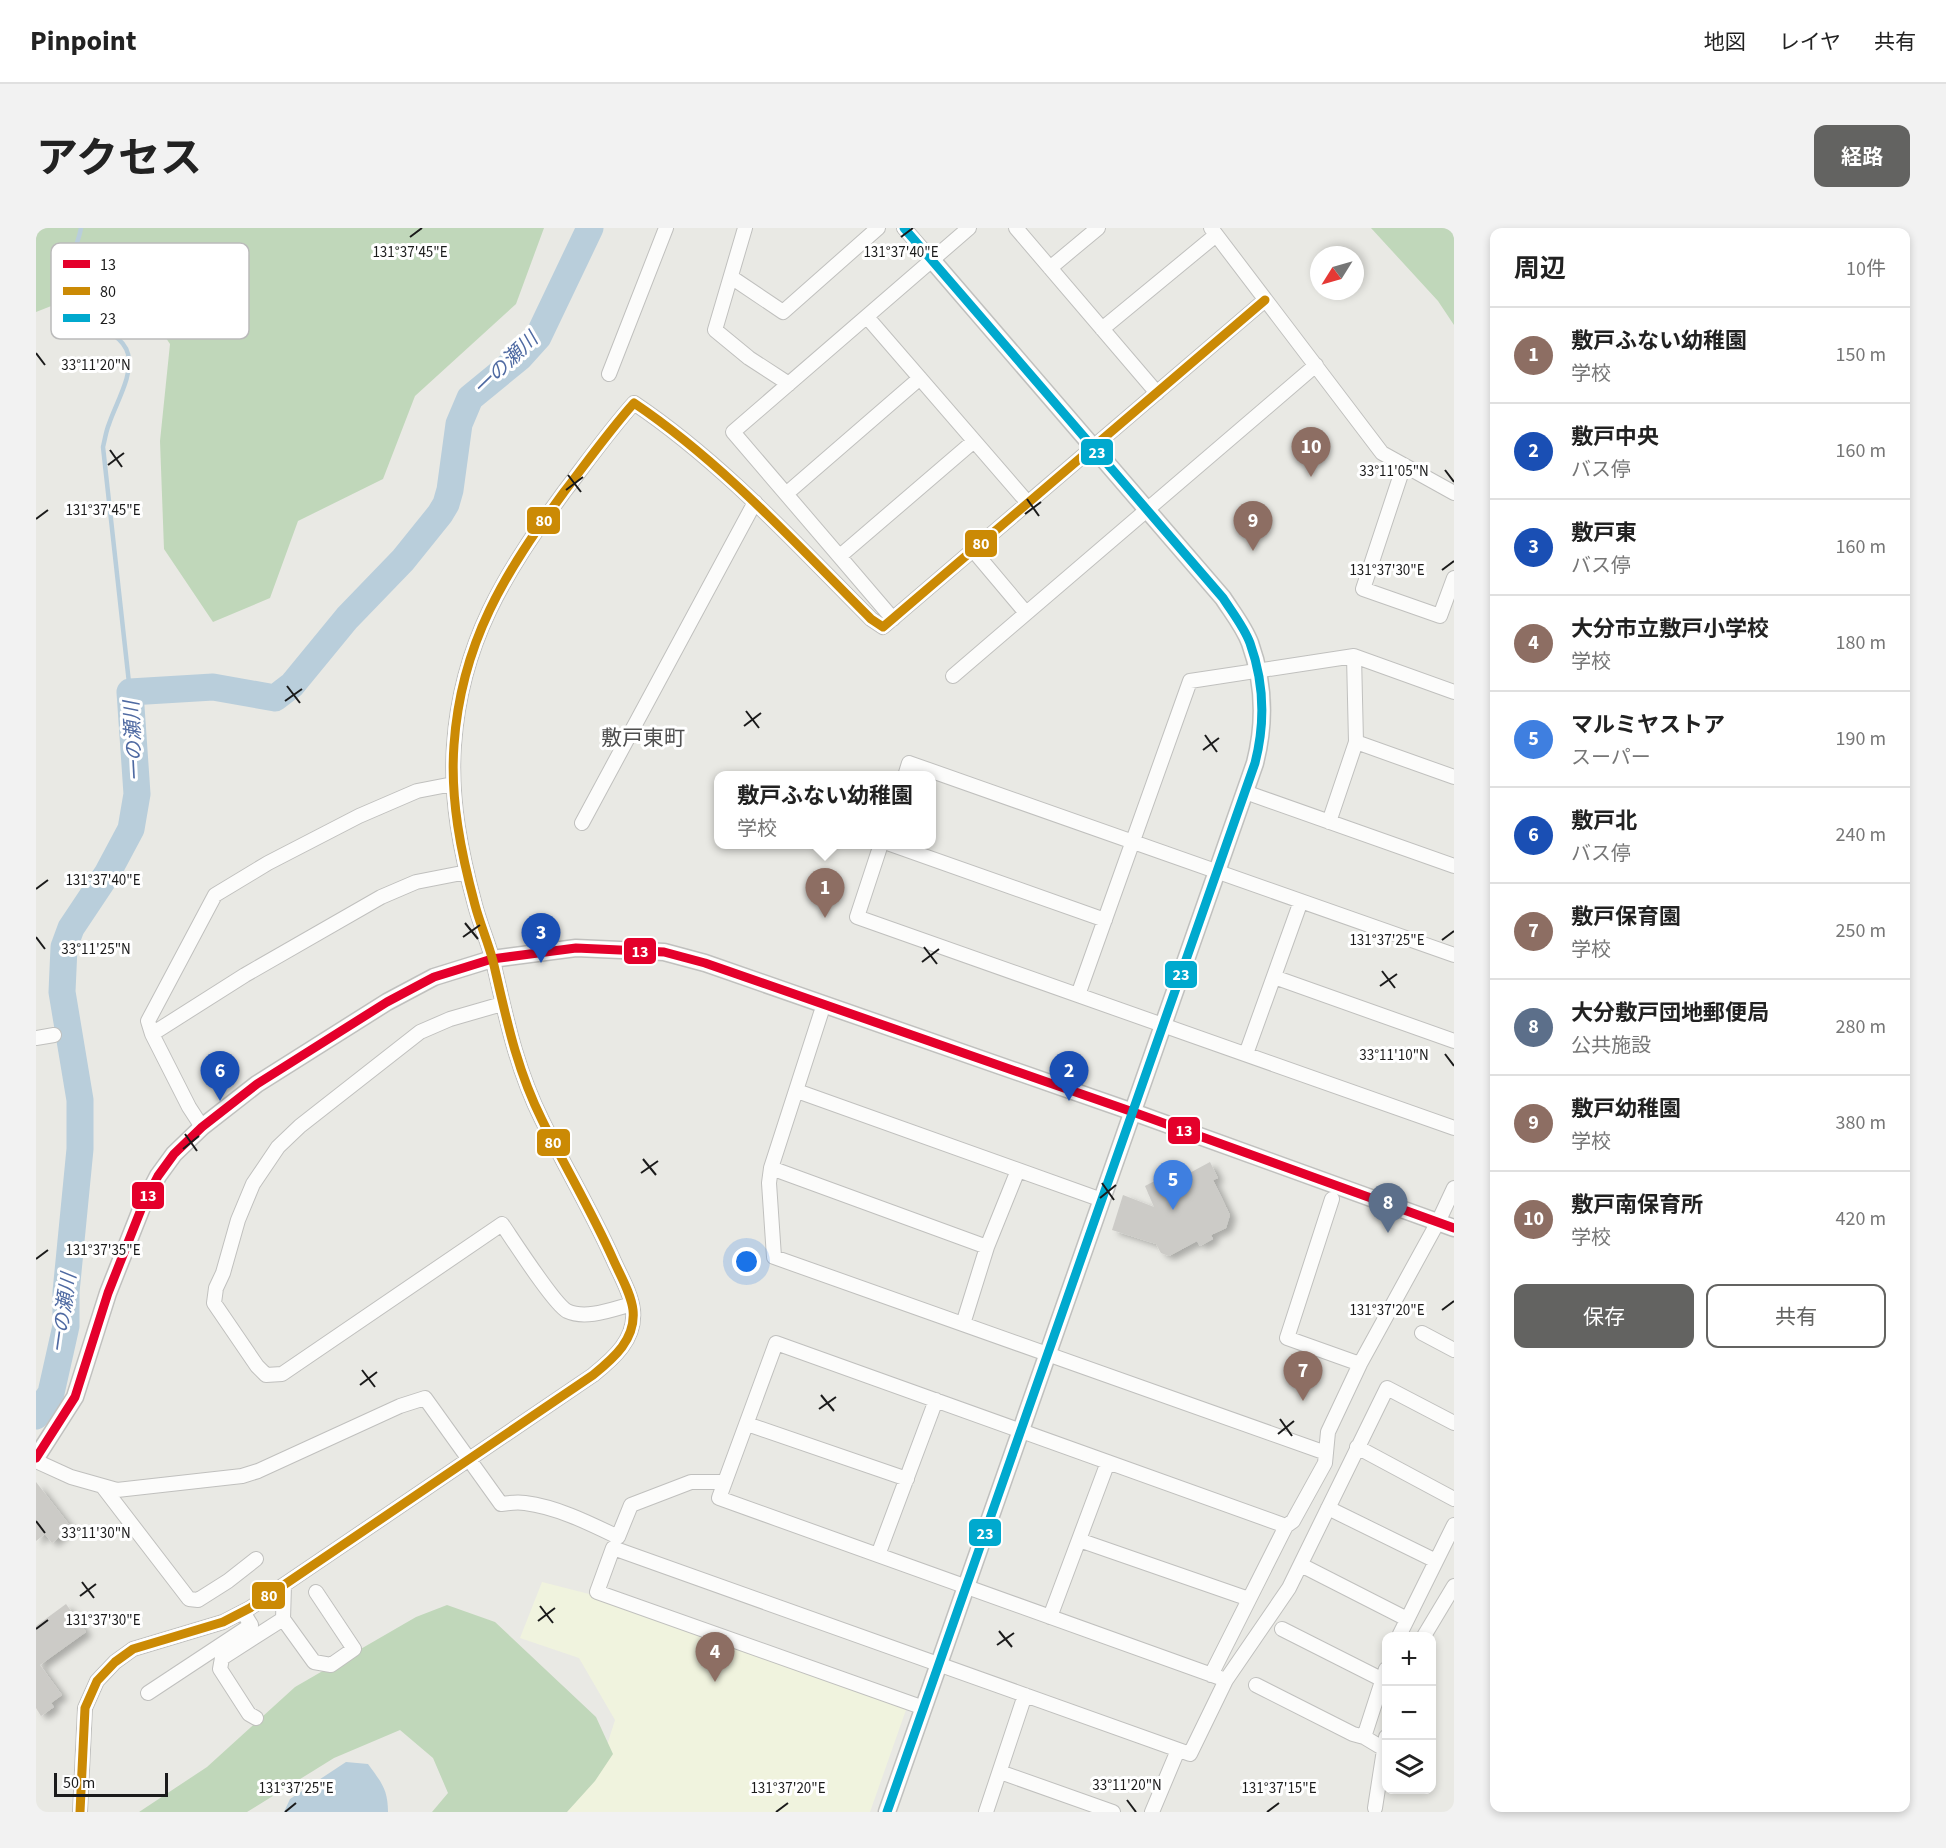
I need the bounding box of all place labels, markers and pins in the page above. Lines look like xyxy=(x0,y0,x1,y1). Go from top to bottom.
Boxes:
pin: 10 xyxy=(1292,428,1330,477)
pin: 9 xyxy=(1234,502,1272,551)
pin: 1 xyxy=(806,868,844,918)
pin: 3 xyxy=(522,914,560,963)
pin: 6 xyxy=(200,1052,240,1101)
pin: 2 xyxy=(1050,1052,1088,1101)
pin: 5 xyxy=(1154,1160,1192,1210)
pin: 8 xyxy=(1368,1184,1408,1233)
pin: 7 xyxy=(1284,1352,1322,1401)
pin: 4 xyxy=(696,1632,734,1682)

